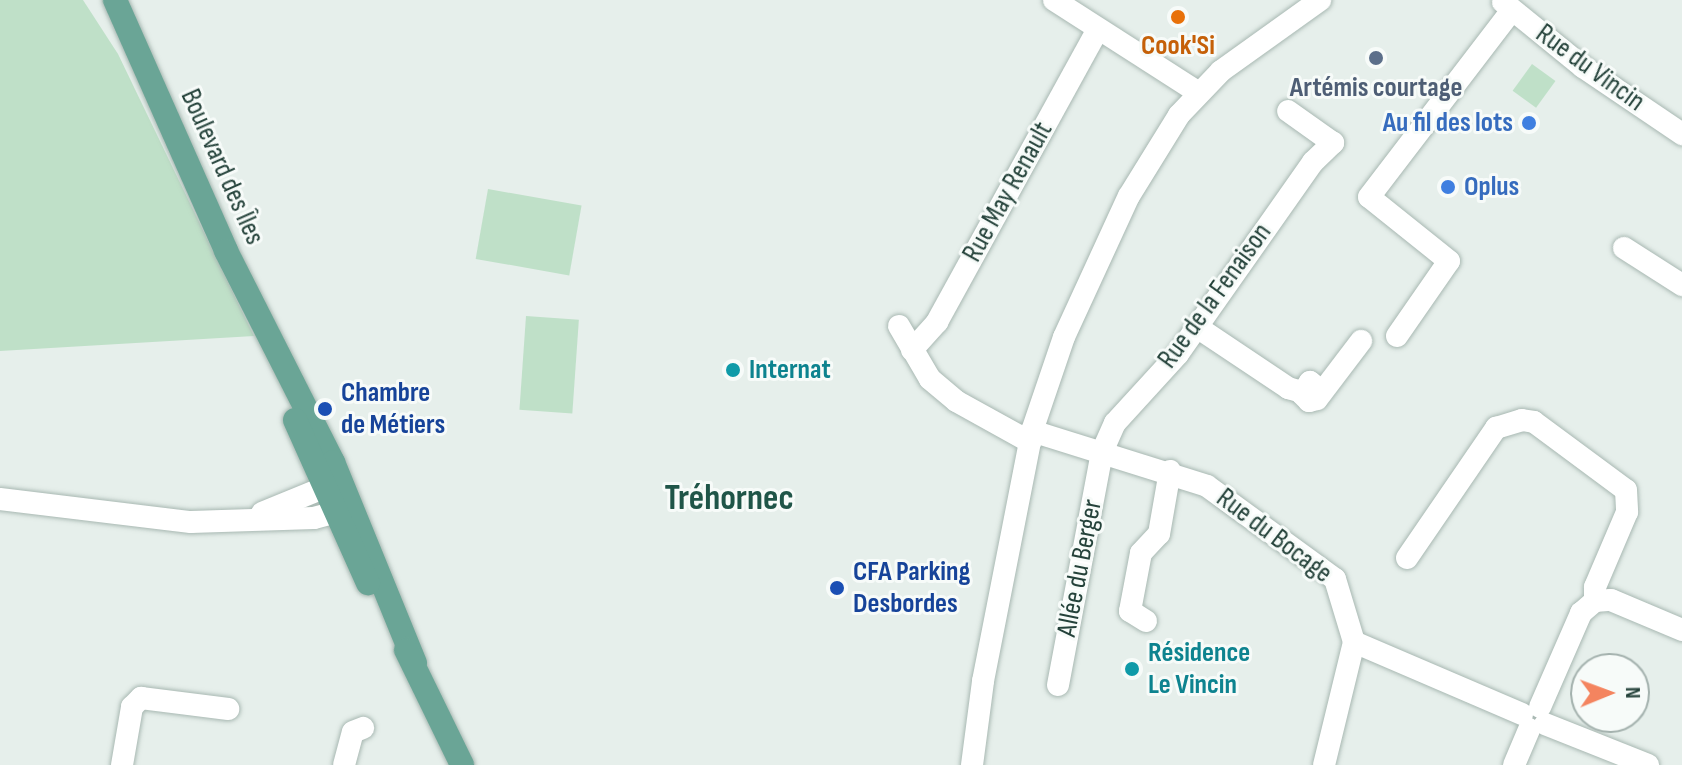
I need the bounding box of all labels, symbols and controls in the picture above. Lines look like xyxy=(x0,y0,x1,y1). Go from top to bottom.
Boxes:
marker: Cook'Si xyxy=(1169,8,1187,26)
street label: Rue du Vincin xyxy=(1529,17,1651,119)
place label: Cook'Si xyxy=(1141,29,1215,63)
marker: Artémis courtage xyxy=(1367,49,1385,67)
place label: Artémis courtage xyxy=(1290,71,1462,105)
street label: Boulevard des Îles xyxy=(173,84,271,250)
place label: Au fil des lots xyxy=(1383,106,1513,140)
marker: Au fil des lots xyxy=(1520,114,1538,132)
street label: Rue May Renault xyxy=(956,116,1060,268)
place label: Oplus xyxy=(1464,170,1519,204)
marker: Oplus xyxy=(1439,178,1457,196)
street label: Rue de la Fenaison xyxy=(1151,217,1279,375)
place label: Internat xyxy=(749,353,831,387)
marker: Internat xyxy=(724,361,742,379)
place label: Chambre de Métiers xyxy=(341,376,445,442)
marker: Chambre de Métiers xyxy=(316,400,334,418)
district label: Tréhornec xyxy=(664,477,794,521)
street label: Rue du Bocage xyxy=(1210,482,1338,590)
street label: Allée du Berger xyxy=(1050,497,1110,639)
place label: CFA Parking Desbordes xyxy=(853,555,970,621)
marker: CFA Parking Desbordes xyxy=(828,579,846,597)
place label: Résidence Le Vincin xyxy=(1148,636,1250,702)
north arrow xyxy=(1570,653,1650,733)
marker: Résidence Le Vincin xyxy=(1123,660,1141,678)
text: N xyxy=(1619,686,1646,699)

